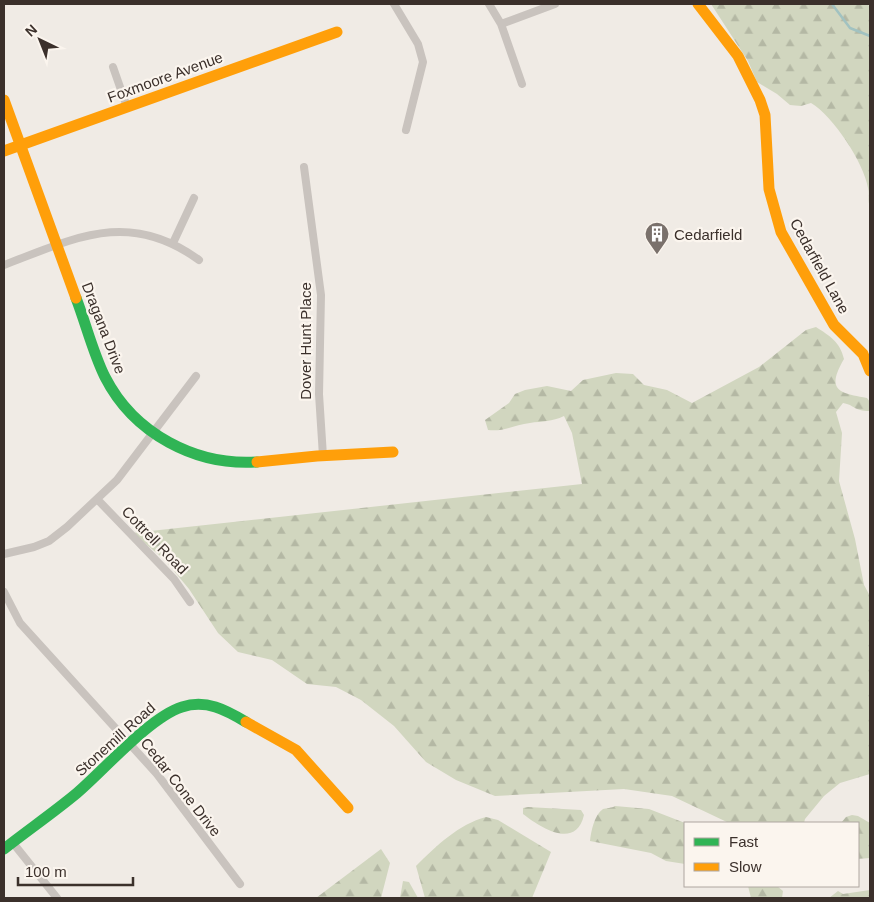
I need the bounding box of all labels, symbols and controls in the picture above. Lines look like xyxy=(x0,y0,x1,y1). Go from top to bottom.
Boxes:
north arrow xyxy=(15,15,65,65)
text: N xyxy=(22,21,40,40)
street label: Foxmoore Avenue xyxy=(105,48,225,106)
street label: Cedarfield Lane xyxy=(787,216,853,316)
building icon: Cedarfield xyxy=(644,221,670,255)
place label: Cedarfield xyxy=(674,226,742,243)
street label: Dragana Drive xyxy=(79,280,129,376)
street label: Dover Hunt Place xyxy=(297,282,314,400)
street label: Cottrell Road xyxy=(118,503,192,577)
street label: Stonemill Road xyxy=(72,699,158,779)
street label: Cedar Cone Drive xyxy=(137,734,225,840)
legend xyxy=(684,822,859,887)
text: Fast xyxy=(729,833,759,850)
scale bar xyxy=(18,854,132,886)
text: Slow xyxy=(729,858,762,875)
text: 100 m xyxy=(25,863,67,880)

